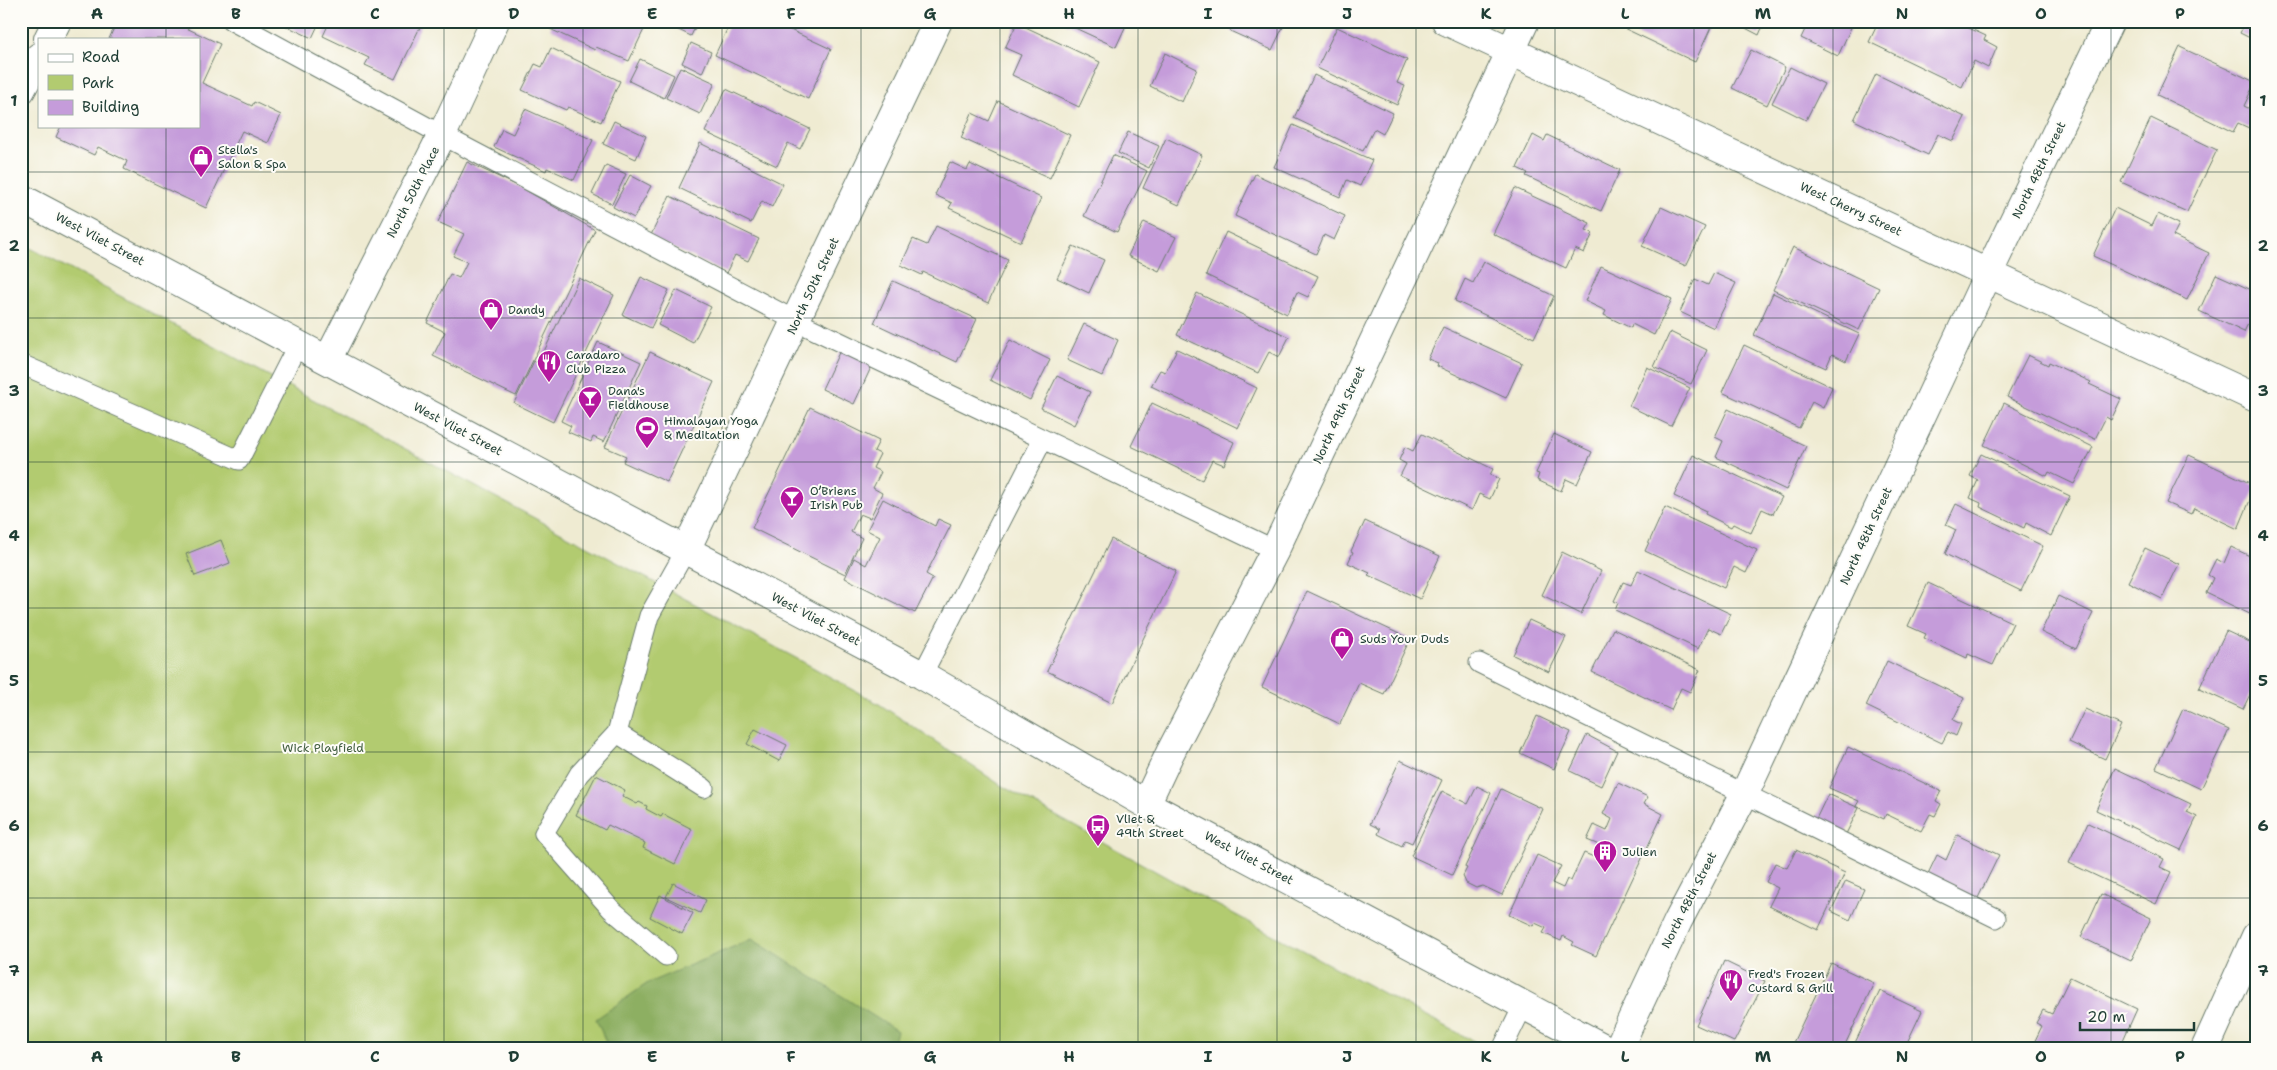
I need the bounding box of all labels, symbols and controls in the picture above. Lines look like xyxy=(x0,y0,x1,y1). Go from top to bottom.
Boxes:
text: A xyxy=(91,3,103,24)
text: B xyxy=(231,3,241,24)
text: C xyxy=(370,3,380,24)
text: D xyxy=(508,3,520,24)
text: E xyxy=(647,3,657,24)
text: F xyxy=(786,3,796,24)
text: G xyxy=(924,3,937,24)
text: H xyxy=(1063,3,1075,24)
text: I xyxy=(1204,3,1213,24)
text: J xyxy=(1342,3,1352,24)
text: K xyxy=(1481,3,1492,24)
text: L xyxy=(1621,3,1630,24)
text: M xyxy=(1755,3,1772,24)
text: N xyxy=(1896,3,1908,24)
text: O xyxy=(2035,3,2047,24)
text: P xyxy=(2175,3,2185,24)
legend xyxy=(38,38,200,128)
text: Road xyxy=(82,47,120,67)
text: Park xyxy=(82,73,114,93)
text: 1 xyxy=(10,90,18,111)
text: 1 xyxy=(2259,90,2267,111)
text: Building xyxy=(82,97,139,117)
street label: North 48th Street xyxy=(2009,119,2069,221)
place label: Stella's Salon & Spa xyxy=(218,142,287,172)
street label: North 50th Place xyxy=(383,143,443,241)
shop icon: Stella's Salon & Spa xyxy=(188,144,214,178)
street label: West Cherry Street xyxy=(1797,178,1905,240)
street label: West Vliet Street xyxy=(53,209,147,269)
text: 2 xyxy=(8,235,20,256)
street label: North 50th Street xyxy=(783,235,843,337)
text: 2 xyxy=(2257,235,2269,256)
shop icon: Dandy xyxy=(478,297,504,331)
place label: Dandy xyxy=(508,302,545,318)
place label: Caradaro Club Pizza xyxy=(566,347,626,377)
restaurant icon: Caradaro Club Pizza xyxy=(536,349,562,383)
street label: North 49th Street xyxy=(1309,364,1369,466)
text: 3 xyxy=(8,380,20,401)
text: 3 xyxy=(2257,380,2269,401)
place label: Dana's Fieldhouse xyxy=(608,383,670,413)
bar icon: Dana's Fieldhouse xyxy=(577,385,603,419)
street label: West Vliet Street xyxy=(411,399,505,459)
place label: Himalayan Yoga & Meditation xyxy=(664,413,759,443)
sports icon: Himalayan Yoga & Meditation xyxy=(634,415,660,449)
place label: O’Briens Irish Pub xyxy=(810,483,863,513)
street label: North 48th Street xyxy=(1836,484,1896,588)
bar icon: O’Briens Irish Pub xyxy=(779,485,805,519)
text: 4 xyxy=(8,525,20,546)
text: 4 xyxy=(2257,525,2269,546)
street label: West Vliet Street xyxy=(769,589,863,649)
shop icon: Suds Your Duds xyxy=(1329,626,1355,660)
place label: Suds Your Duds xyxy=(1360,631,1449,647)
text: 5 xyxy=(9,670,19,691)
text: 5 xyxy=(2258,670,2268,691)
park label: Wick Playfield xyxy=(282,740,364,756)
place label: Vliet & 49th Street xyxy=(1116,811,1184,841)
bus stop icon: Vliet & 49th Street xyxy=(1085,813,1111,847)
text: 6 xyxy=(8,815,20,836)
text: 6 xyxy=(2257,815,2269,836)
street label: West Vliet Street xyxy=(1202,828,1296,888)
building icon: Julien xyxy=(1592,839,1618,873)
place label: Julien xyxy=(1622,844,1657,860)
street label: North 48th Street xyxy=(1658,849,1720,951)
text: 7 xyxy=(8,960,20,981)
text: 7 xyxy=(2257,960,2269,981)
place label: Fred's Frozen Custard & Grill xyxy=(1748,966,1833,996)
restaurant icon: Fred's Frozen Custard & Grill xyxy=(1718,968,1744,1002)
scale bar xyxy=(2080,1000,2193,1032)
text: 20 m xyxy=(2087,1007,2126,1027)
text: A xyxy=(91,1046,103,1067)
text: B xyxy=(231,1046,241,1067)
text: C xyxy=(370,1046,380,1067)
text: D xyxy=(508,1046,520,1067)
text: E xyxy=(647,1046,657,1067)
text: F xyxy=(786,1046,796,1067)
text: G xyxy=(924,1046,937,1067)
text: H xyxy=(1063,1046,1075,1067)
text: I xyxy=(1204,1046,1213,1067)
text: J xyxy=(1342,1046,1352,1067)
text: K xyxy=(1481,1046,1492,1067)
text: L xyxy=(1621,1046,1630,1067)
text: M xyxy=(1755,1046,1772,1067)
text: N xyxy=(1896,1046,1908,1067)
text: O xyxy=(2035,1046,2047,1067)
text: P xyxy=(2175,1046,2185,1067)

